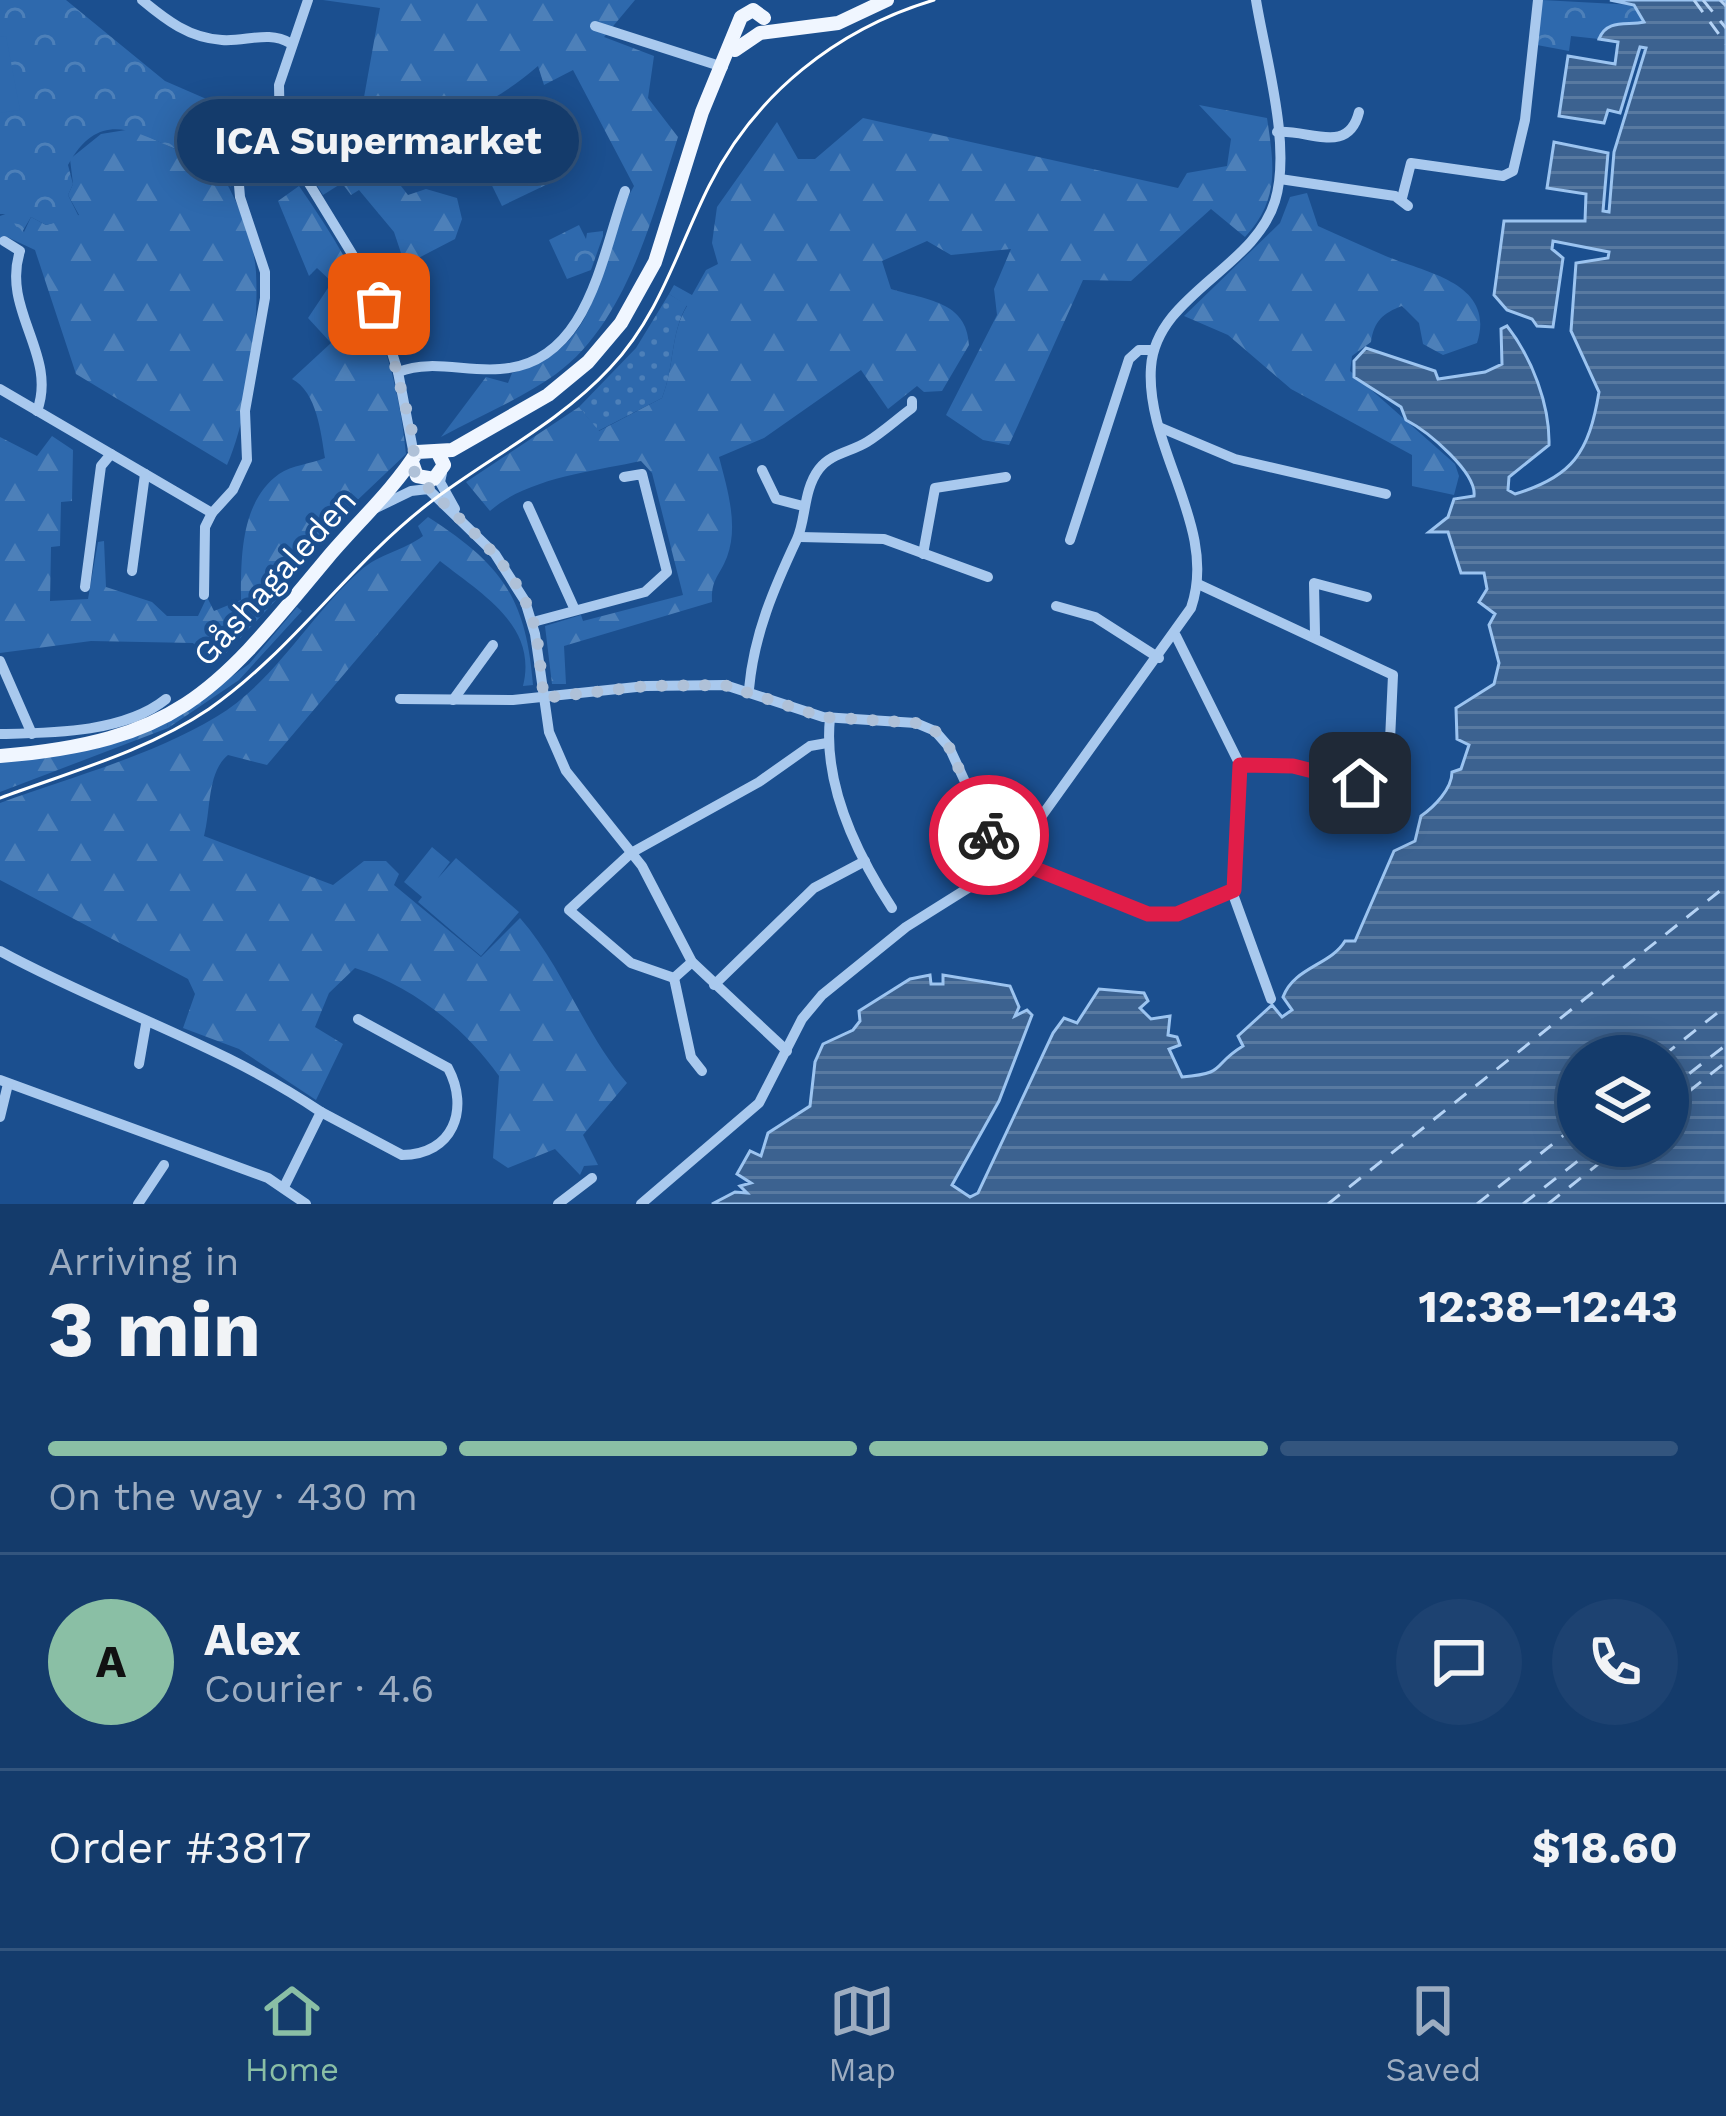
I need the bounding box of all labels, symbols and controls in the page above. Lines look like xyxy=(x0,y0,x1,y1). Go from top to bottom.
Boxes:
callout: ICA Supermarket xyxy=(178,100,580,184)
text: ICA Supermarket xyxy=(214,118,542,163)
pin xyxy=(328,253,430,355)
icon: bag xyxy=(346,271,412,337)
street label: Gåshagaleden xyxy=(185,481,364,674)
pin xyxy=(1309,732,1411,834)
icon: home xyxy=(1327,750,1393,816)
courier xyxy=(929,775,1049,895)
icon: bike xyxy=(956,802,1022,868)
map controls xyxy=(1557,1035,1689,1167)
button: layers xyxy=(1557,1035,1689,1167)
text: Arriving in xyxy=(48,1239,239,1284)
text: 12:38–12:43 xyxy=(1418,1280,1678,1333)
text: 3 min xyxy=(48,1283,261,1375)
text: On the way · 430 m xyxy=(48,1474,418,1519)
button: chat xyxy=(1396,1599,1522,1725)
button: phone xyxy=(1552,1599,1678,1725)
text: Alex xyxy=(204,1613,301,1666)
text: A xyxy=(96,1635,126,1688)
text: Courier · 4.6 xyxy=(204,1666,434,1711)
text: Order #3817 xyxy=(48,1821,311,1874)
text: $18.60 xyxy=(1532,1821,1678,1874)
tab: Home xyxy=(245,1978,339,2089)
tab: Map xyxy=(829,1978,896,2089)
tab: Saved xyxy=(1385,1978,1481,2089)

